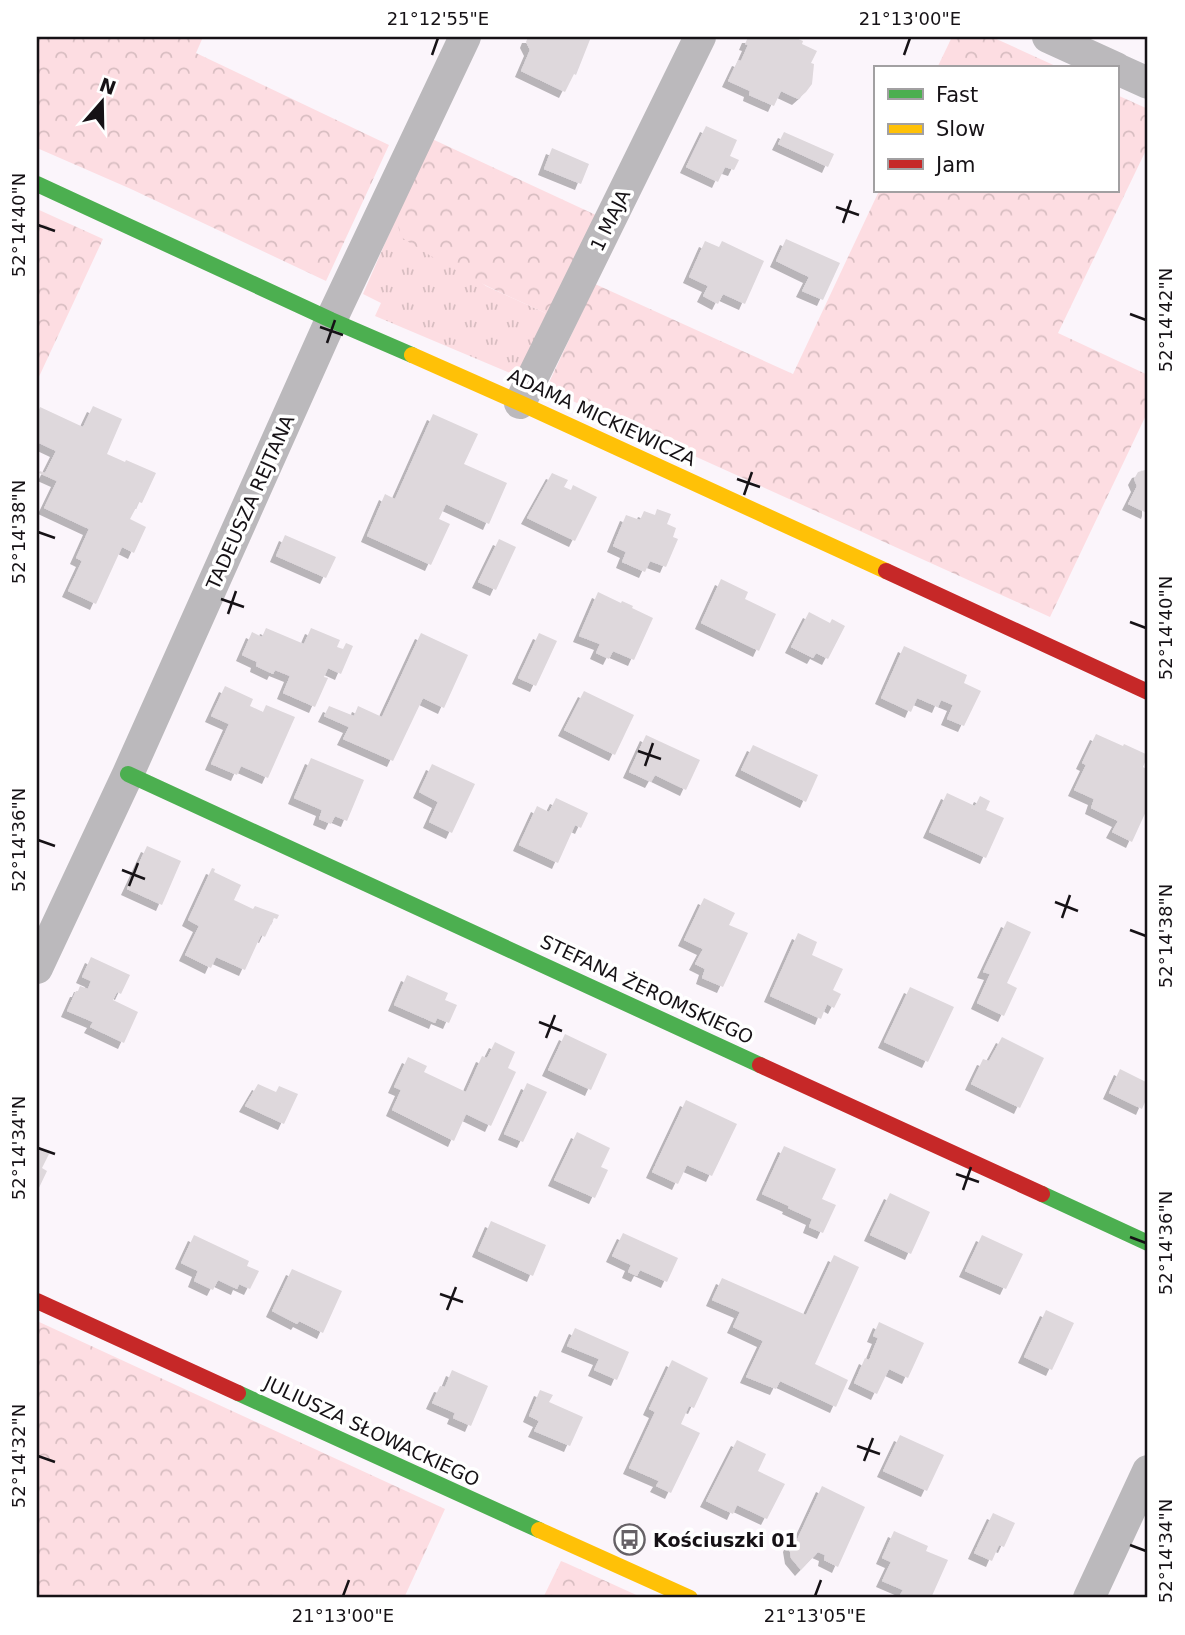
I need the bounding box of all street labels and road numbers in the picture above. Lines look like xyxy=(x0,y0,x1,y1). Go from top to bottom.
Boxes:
street label: 1 MAJA xyxy=(586,186,634,254)
street label: ADAMA MICKIEWICZA xyxy=(505,364,699,470)
street label: TADEUSZA REJTANA xyxy=(201,411,298,594)
street label: STEFANA ŻEROMSKIEGO xyxy=(537,930,757,1048)
street label: JULIUSZA SŁOWACKIEGO xyxy=(260,1371,483,1491)

